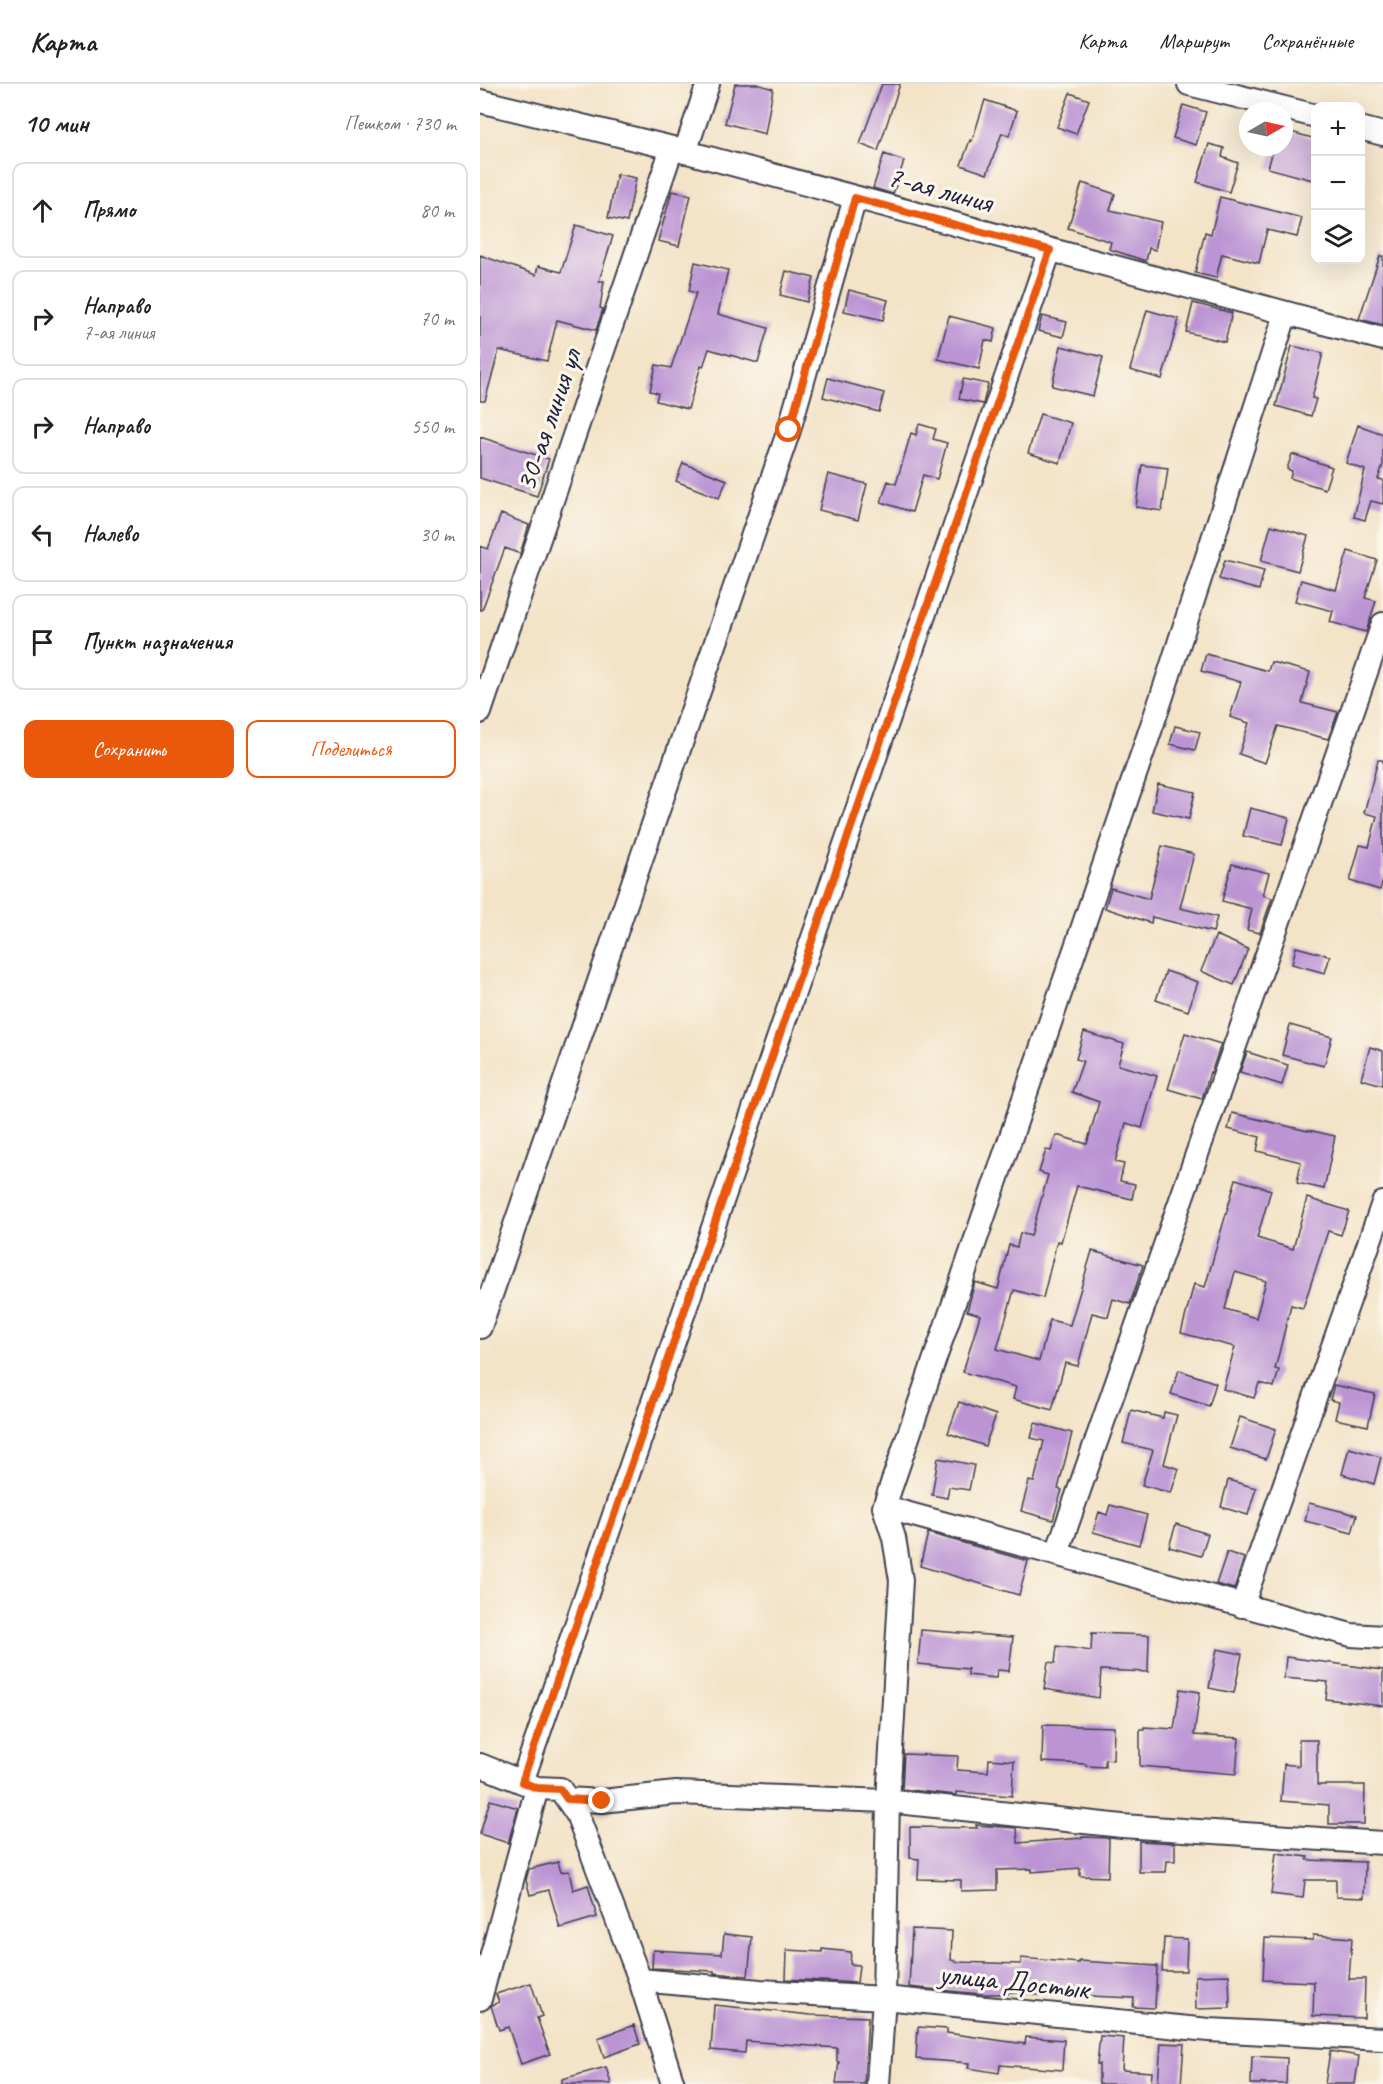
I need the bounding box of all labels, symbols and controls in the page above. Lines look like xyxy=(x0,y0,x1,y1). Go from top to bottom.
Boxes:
text: Карта xyxy=(30,24,97,59)
text: Карта xyxy=(1078,28,1127,54)
text: Маршрут xyxy=(1160,28,1229,54)
text: Сохранённые xyxy=(1262,28,1353,54)
north arrow xyxy=(1239,102,1293,156)
map controls xyxy=(1311,102,1365,264)
button: + xyxy=(1311,102,1365,156)
text: 10 мин xyxy=(24,107,89,140)
text: Пешком · 730 m xyxy=(344,111,456,136)
button: − xyxy=(1311,156,1365,210)
street label: 7-ая линия xyxy=(884,157,999,222)
icon: ahead xyxy=(26,194,59,227)
text: Прямо xyxy=(83,196,135,224)
text: 80 m xyxy=(420,198,454,223)
button: layers xyxy=(1311,210,1365,264)
text: Направо xyxy=(83,292,150,320)
icon: right xyxy=(26,302,59,335)
text: 70 m xyxy=(420,306,454,331)
text: 7-ая линия xyxy=(83,320,154,345)
street label: 30-ая линия ул xyxy=(506,342,591,496)
icon: right xyxy=(26,410,59,443)
text: Направо xyxy=(83,412,150,440)
text: 550 m xyxy=(411,414,454,439)
route start xyxy=(775,416,801,442)
icon: left xyxy=(26,518,59,551)
text: Налево xyxy=(83,520,139,548)
text: 30 m xyxy=(420,522,454,547)
icon: arrive xyxy=(26,626,59,659)
text: Пункт назначения xyxy=(83,628,232,656)
button: Сохранить xyxy=(24,720,234,778)
button: Поделиться xyxy=(246,720,456,778)
route end xyxy=(588,1787,614,1813)
street label: улица Достык xyxy=(935,1954,1094,2008)

